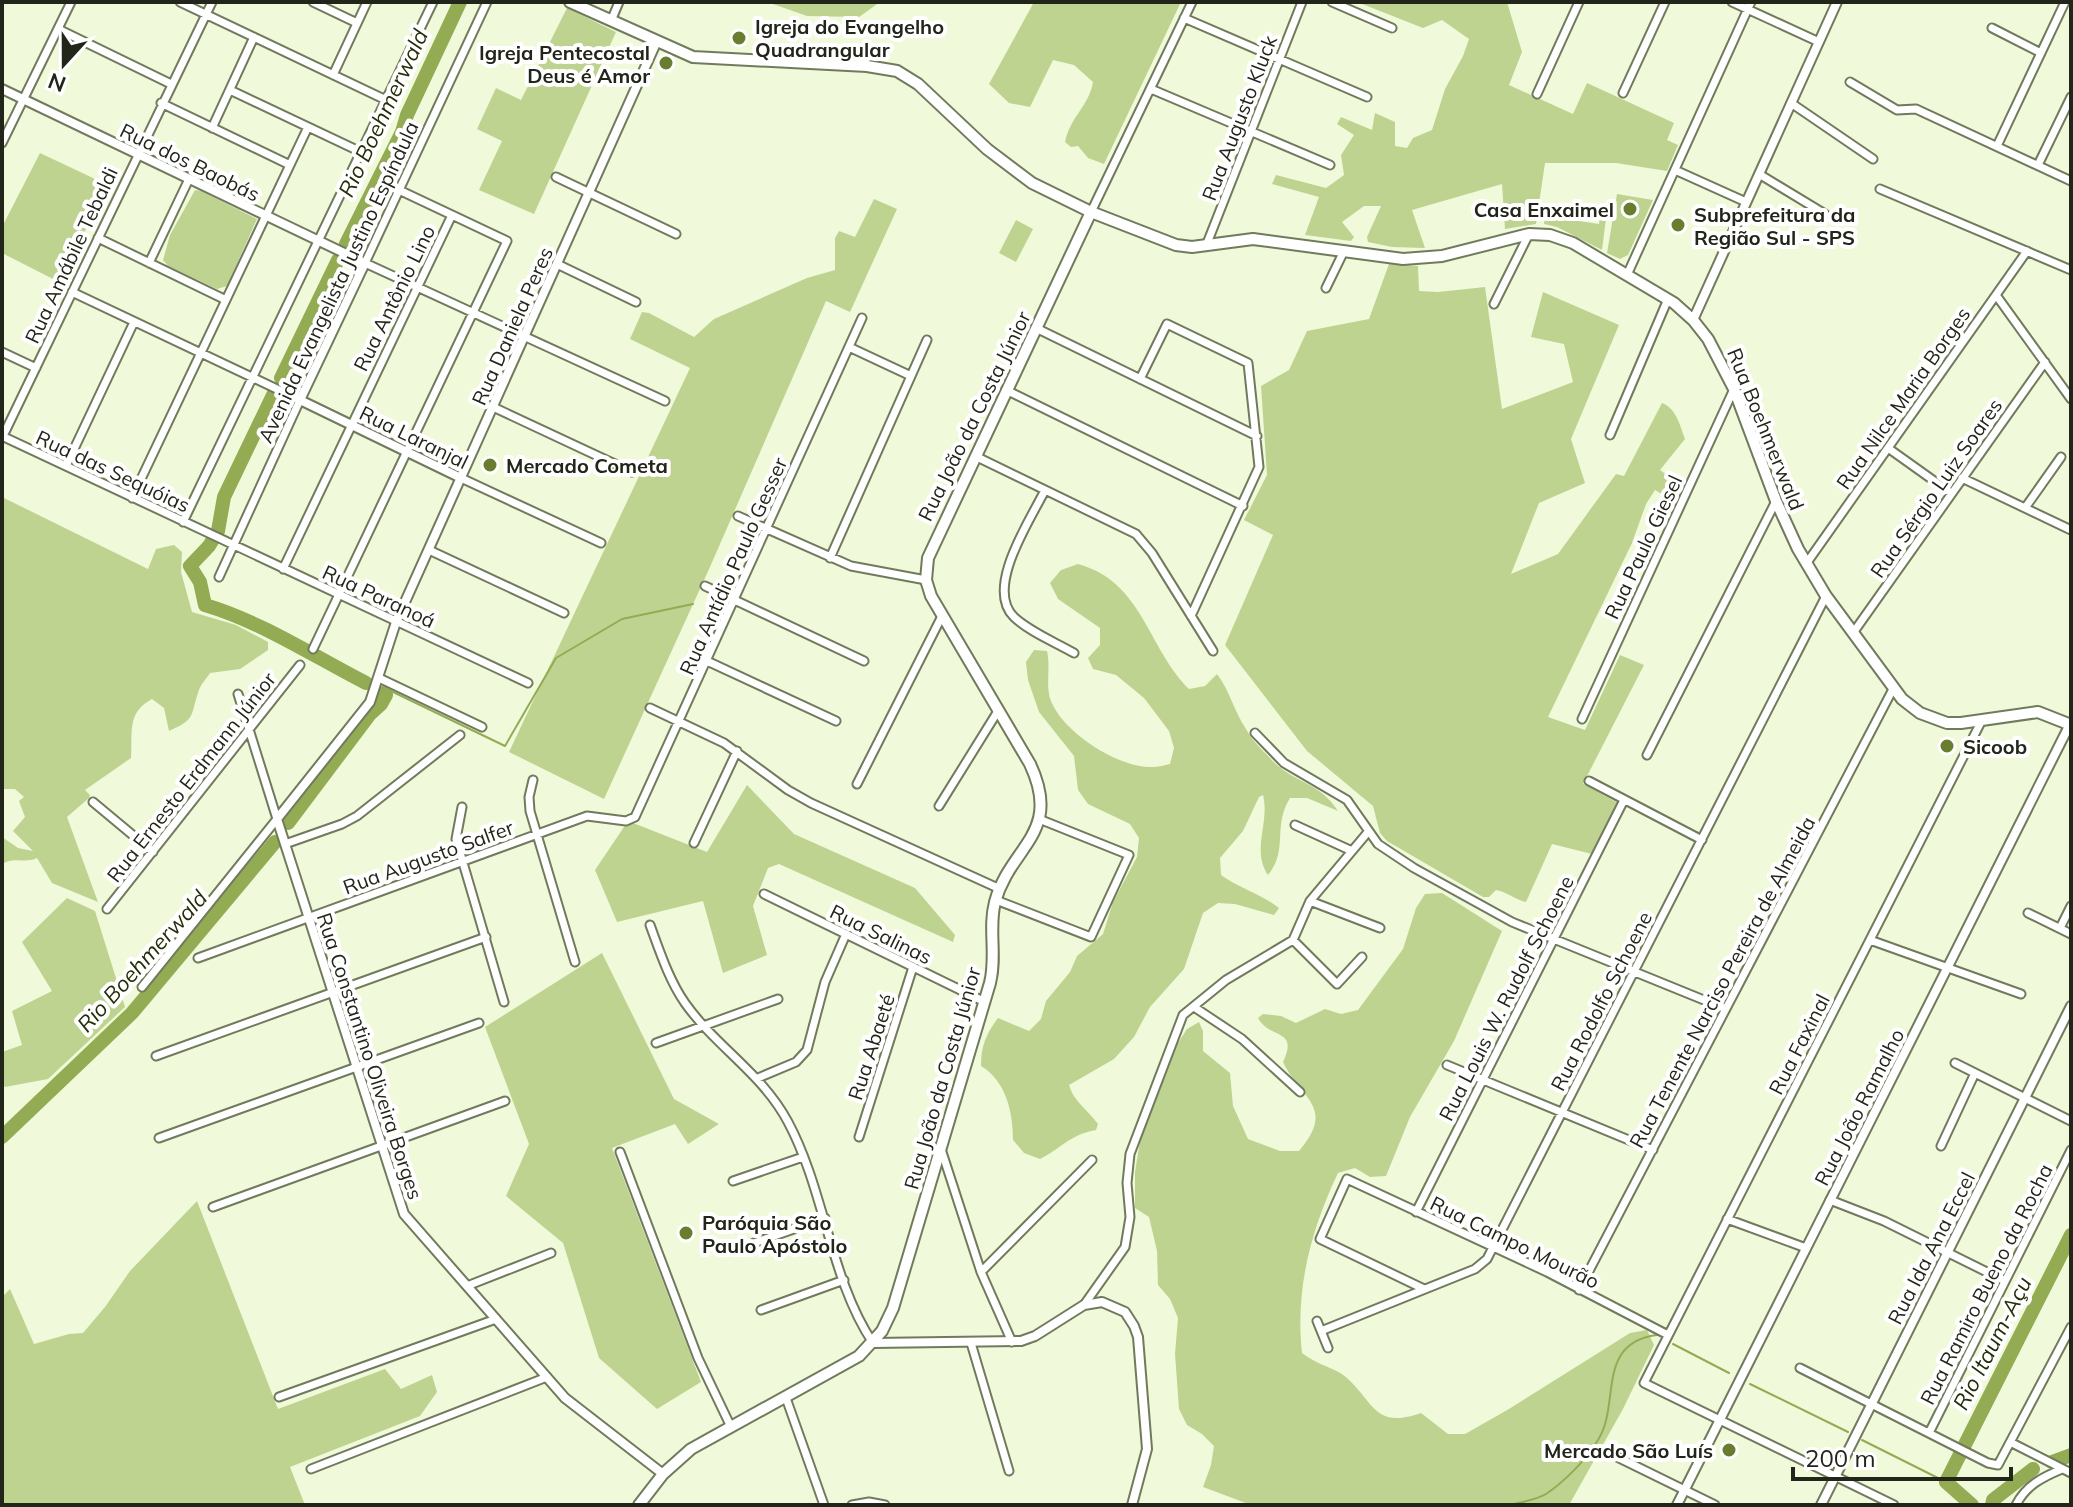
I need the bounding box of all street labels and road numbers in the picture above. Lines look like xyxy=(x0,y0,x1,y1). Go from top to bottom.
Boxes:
street label: Rua Augusto Kluck xyxy=(1196,31,1282,204)
street label: Rua dos Baobás xyxy=(116,117,264,207)
street label: Avenida Evangelista Justino Espíndula xyxy=(252,117,424,447)
street label: Rua Amábile Tebaldi xyxy=(19,163,123,347)
street label: Rua Antônio Lino xyxy=(348,221,440,375)
street label: Rua Daniela Peres xyxy=(466,243,558,409)
street label: Rua Nilce Maria Borges xyxy=(1831,302,1975,494)
street label: Rua João da Costa Júnior xyxy=(912,306,1036,525)
street label: Rua Boehmerwald xyxy=(1722,344,1810,514)
street label: Rua Sérgio Luiz Soares xyxy=(1865,394,2007,582)
street label: Rua Laranjal xyxy=(356,400,472,474)
street label: Rua das Sequóias xyxy=(32,424,194,518)
street label: Rua Antídio Paulo Gesser xyxy=(674,453,793,678)
street label: Rua Paulo Giesel xyxy=(1599,471,1687,623)
street label: Rua Paranoá xyxy=(319,559,439,633)
street label: Rua Ernesto Erdmann Júnior xyxy=(101,666,281,887)
street label: Rua Tenente Narciso Pereira de Almeida xyxy=(1624,812,1820,1152)
street label: Rua Augusto Salfer xyxy=(339,814,517,899)
street label: Rua Louis W. Rudolf Schoene xyxy=(1433,871,1579,1125)
street label: Rua Salinas xyxy=(826,899,936,969)
street label: Rua Rodolfo Schoene xyxy=(1545,907,1657,1095)
street label: Rua Constantino Oliveira Borges xyxy=(312,910,428,1202)
street label: Rua João da Costa Júnior xyxy=(898,963,986,1192)
street label: Rua Faxinal xyxy=(1763,990,1835,1098)
street label: Rua Abaeté xyxy=(842,991,900,1103)
street label: Rua João Ramalho xyxy=(1809,1024,1909,1190)
street label: Rua Ramiro Bueno da Rocha xyxy=(1914,1159,2058,1409)
street label: Rua Ida Ana Eccel xyxy=(1882,1168,1980,1328)
street label: Rua Campo Mourão xyxy=(1426,1190,1604,1294)

